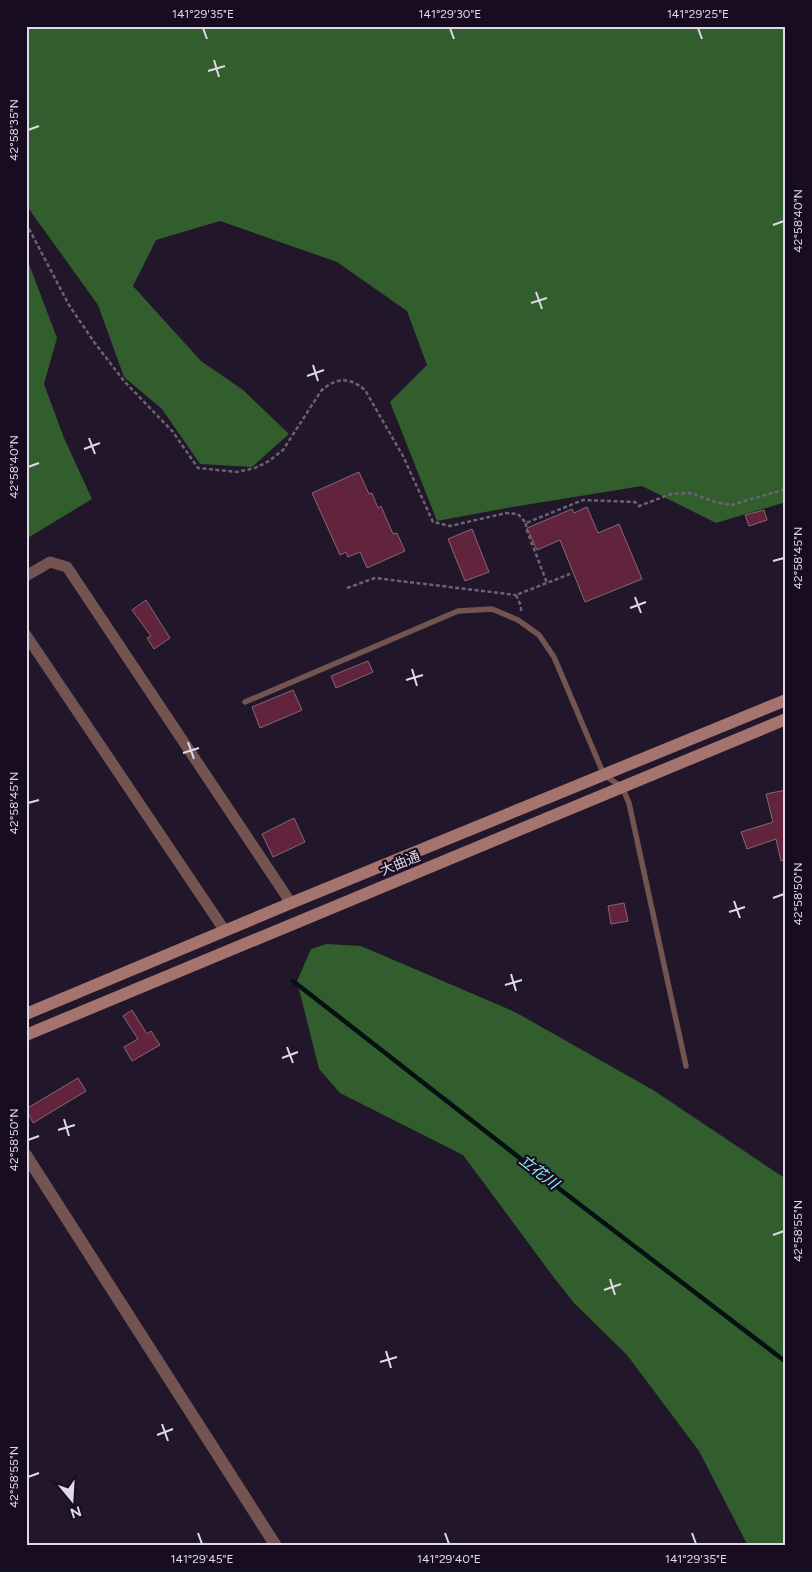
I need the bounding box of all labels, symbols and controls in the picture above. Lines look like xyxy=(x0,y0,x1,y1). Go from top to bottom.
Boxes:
text: 141°29'35"E xyxy=(172,7,234,21)
text: 141°29'30"E xyxy=(419,7,481,21)
text: 141°29'25"E xyxy=(667,7,729,21)
text: 42°58'35"N xyxy=(7,99,21,161)
text: 42°58'40"N xyxy=(791,189,805,253)
text: 42°58'40"N xyxy=(7,435,21,499)
text: 42°58'45"N xyxy=(791,527,805,589)
text: 42°58'45"N xyxy=(7,772,21,834)
street label: 大曲通 xyxy=(378,848,423,879)
text: 42°58'50"N xyxy=(791,863,805,925)
text: 42°58'50"N xyxy=(7,1109,21,1171)
water label: 立花川 xyxy=(516,1151,564,1194)
text: 42°58'55"N xyxy=(791,1200,805,1262)
text: 42°58'55"N xyxy=(7,1446,21,1508)
north arrow xyxy=(48,1474,98,1524)
text: N xyxy=(68,1502,84,1522)
text: 141°29'45"E xyxy=(171,1552,234,1566)
text: 141°29'40"E xyxy=(417,1552,481,1566)
text: 141°29'35"E xyxy=(665,1552,727,1566)

